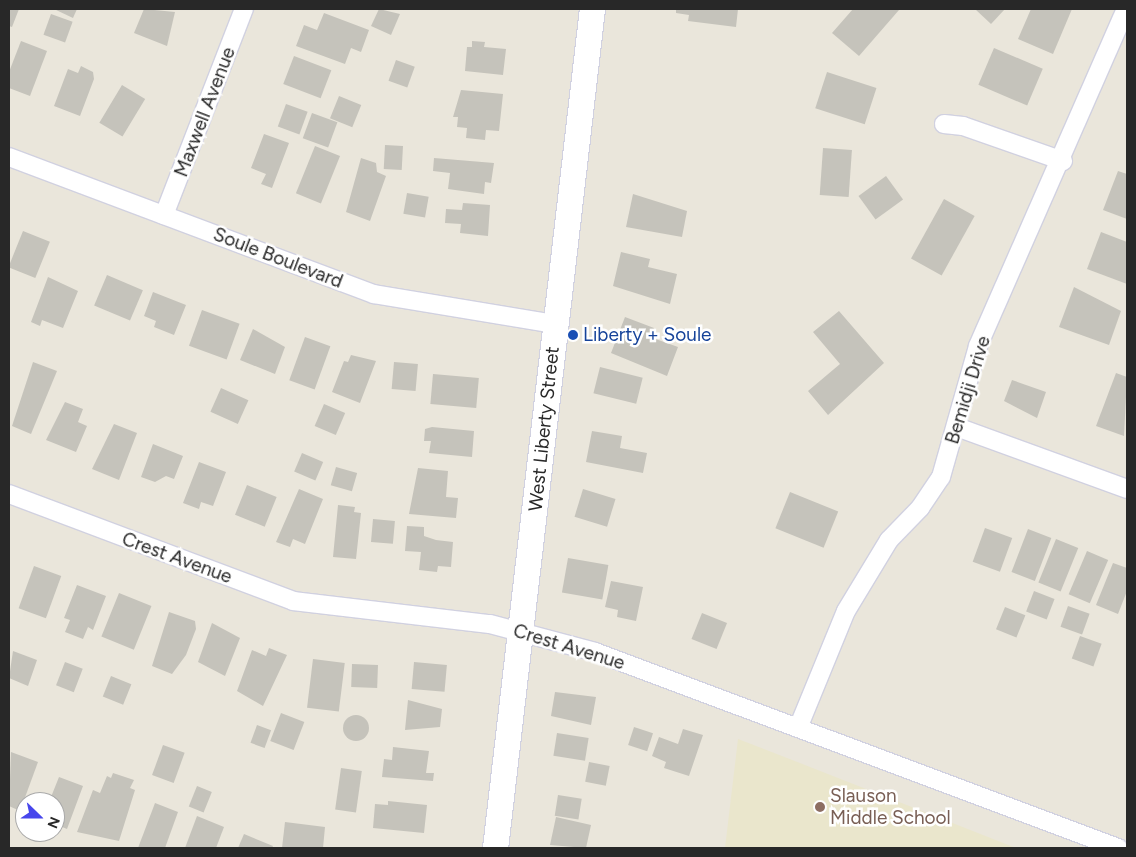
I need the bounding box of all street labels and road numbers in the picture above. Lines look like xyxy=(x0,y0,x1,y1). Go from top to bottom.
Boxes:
street label: Maxwell Avenue xyxy=(170,44,240,180)
street label: Soule Boulevard xyxy=(210,223,346,293)
street label: Bemidji Drive xyxy=(941,333,995,447)
street label: West Liberty Street xyxy=(524,345,564,513)
street label: Crest Avenue xyxy=(119,528,235,588)
street label: Crest Avenue xyxy=(510,619,628,675)

